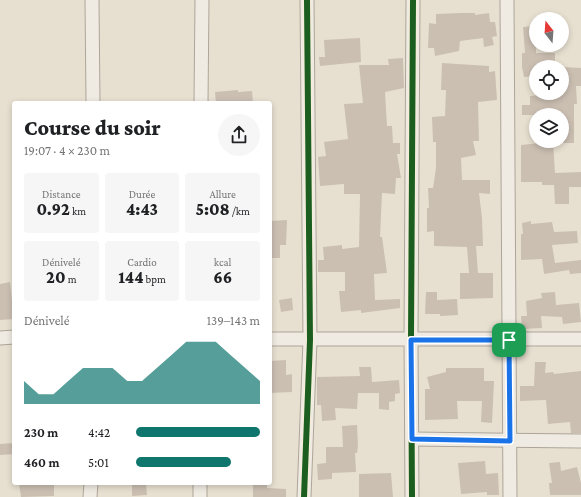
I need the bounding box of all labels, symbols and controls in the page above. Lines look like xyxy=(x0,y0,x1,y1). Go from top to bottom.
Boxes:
north arrow xyxy=(529,12,569,52)
map controls xyxy=(529,12,569,148)
button: locate xyxy=(529,60,569,100)
button: layers xyxy=(529,108,569,148)
button: share xyxy=(218,114,260,156)
text: Course du soir xyxy=(24,115,161,140)
text: 19:07 · 4 × 230 m xyxy=(24,143,110,158)
text: Distance xyxy=(42,188,81,200)
text: Durée xyxy=(129,188,155,200)
text: Allure xyxy=(209,188,236,200)
text: 0.92 xyxy=(37,200,70,219)
text: 4:43 xyxy=(126,200,158,219)
text: 5:08 xyxy=(195,200,230,219)
text: km xyxy=(70,205,86,217)
text: /km xyxy=(230,205,250,217)
text: Dénivelé xyxy=(42,256,81,268)
text: Cardio xyxy=(127,256,157,268)
text: kcal xyxy=(214,256,232,268)
text: 20 xyxy=(46,268,66,287)
text: 144 xyxy=(118,268,144,287)
text: 66 xyxy=(213,268,232,287)
text: m xyxy=(66,273,77,285)
text: bpm xyxy=(144,273,166,285)
text: Dénivelé xyxy=(24,313,69,328)
text: 139–143 m xyxy=(207,313,260,328)
pin xyxy=(492,323,526,357)
icon: arrive xyxy=(498,329,520,351)
text: 230 m xyxy=(24,425,58,440)
text: 4:42 xyxy=(88,425,110,440)
text: 460 m xyxy=(24,455,60,470)
text: 5:01 xyxy=(88,455,109,470)

